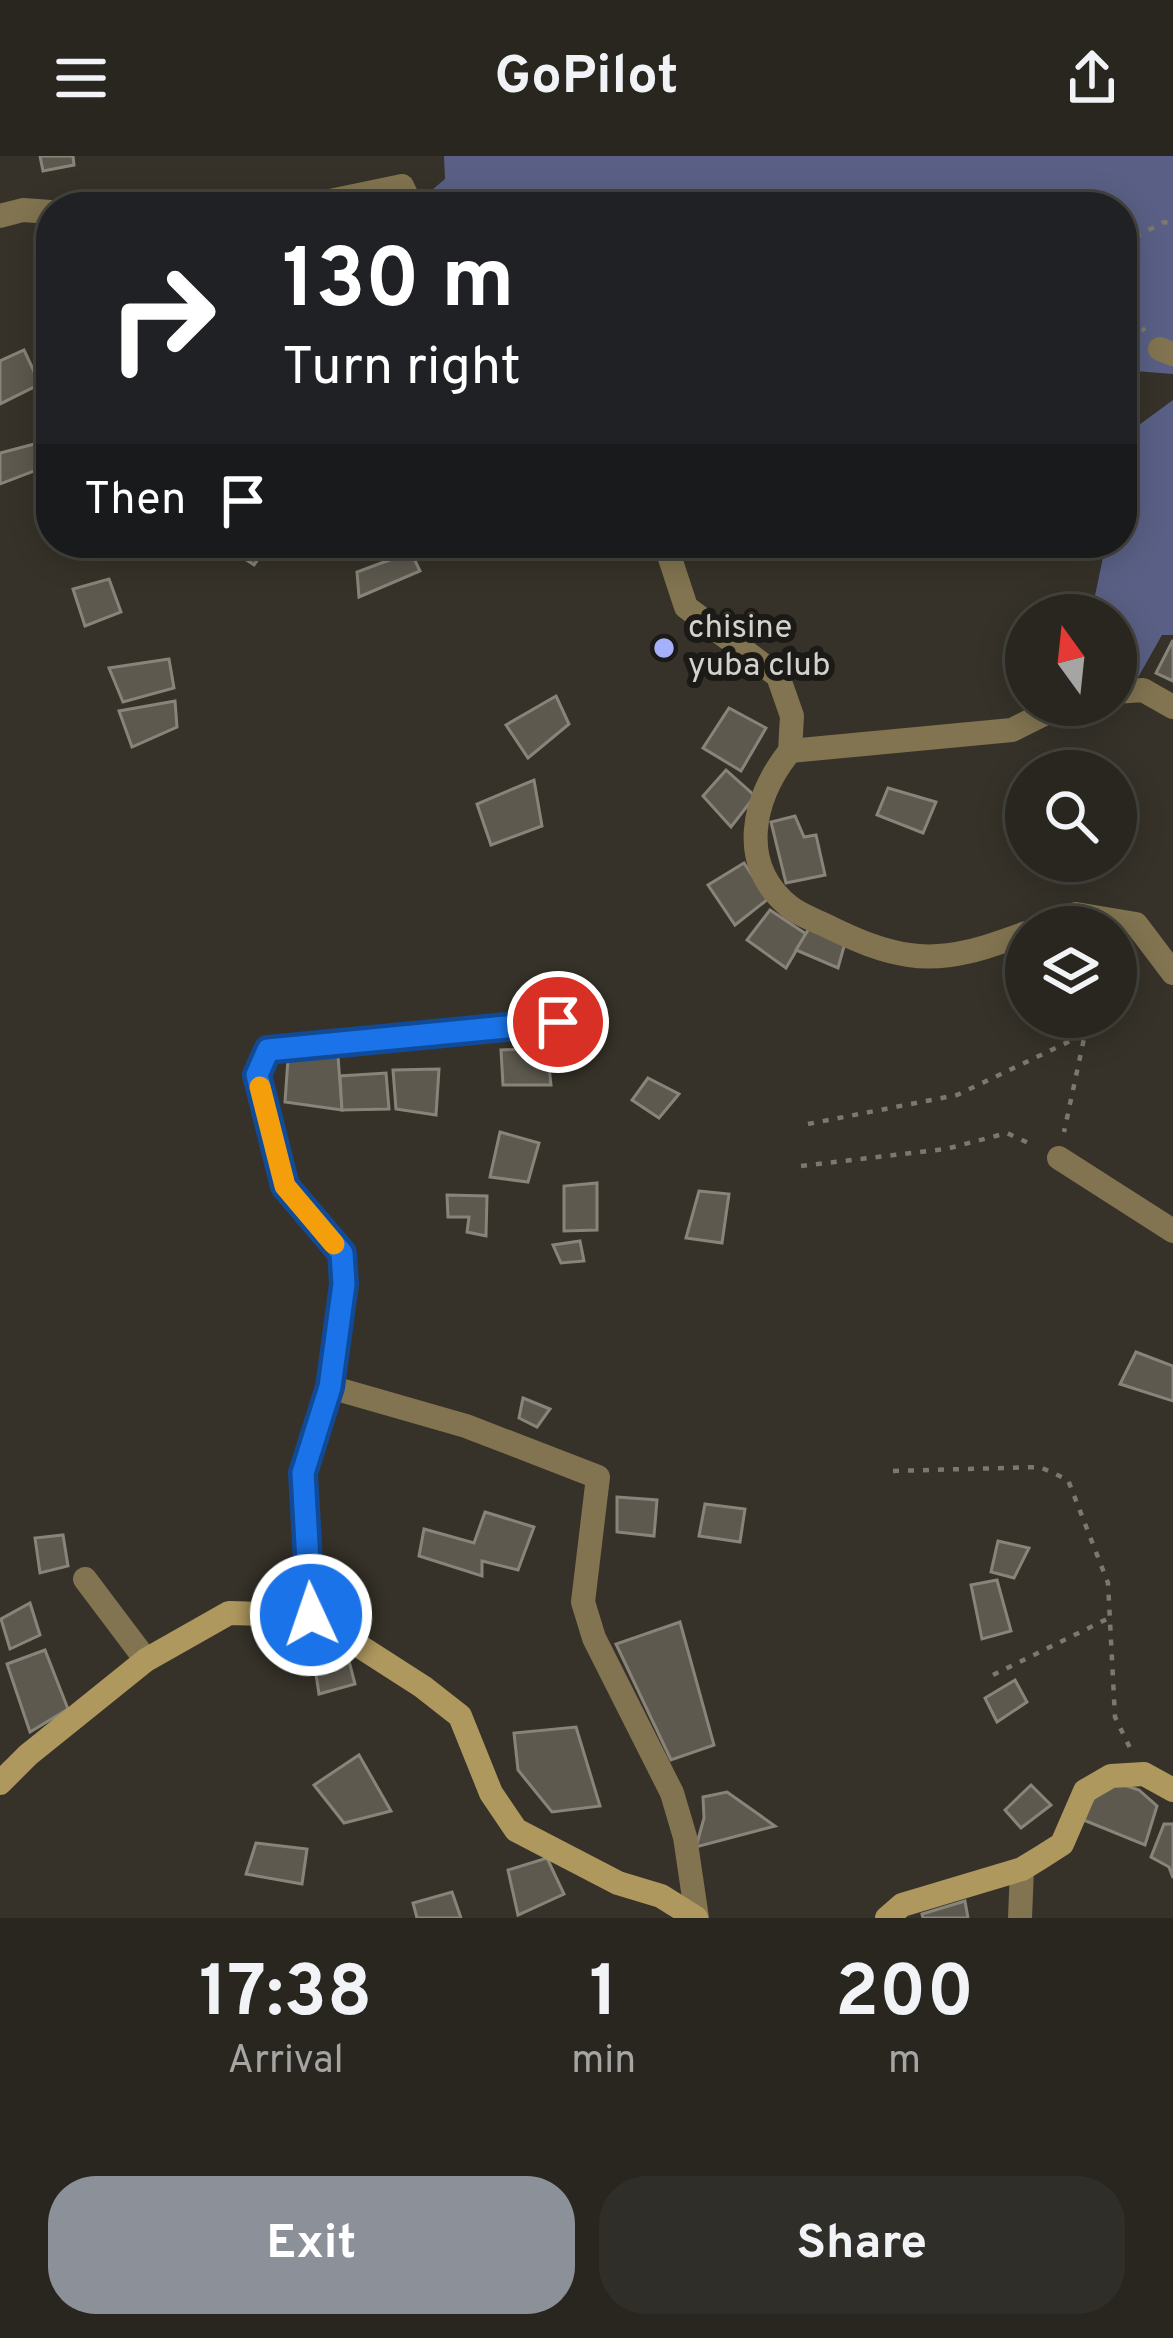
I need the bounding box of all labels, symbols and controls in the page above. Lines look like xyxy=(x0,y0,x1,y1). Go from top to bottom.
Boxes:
text: GoPilot xyxy=(494,44,679,113)
icon: menu xyxy=(48,45,114,111)
icon: share xyxy=(1059,45,1125,111)
text: 130 m xyxy=(282,231,514,337)
icon: right xyxy=(84,240,240,396)
text: Turn right xyxy=(282,335,521,404)
icon: arrive xyxy=(210,468,276,534)
text: Then xyxy=(84,473,186,530)
north arrow xyxy=(1005,594,1137,726)
map controls xyxy=(1005,594,1137,1038)
place label: chisine yuba club xyxy=(688,608,830,688)
marker: chisine yuba club xyxy=(651,635,677,661)
button: search xyxy=(1005,750,1137,882)
button: layers xyxy=(1005,906,1137,1038)
pin xyxy=(507,971,609,1073)
icon: arrive xyxy=(525,989,591,1055)
position arrow xyxy=(248,1552,374,1678)
text: 17:38 xyxy=(199,1950,372,2042)
text: 1 xyxy=(589,1950,618,2042)
text: 200 xyxy=(835,1950,974,2042)
text: Arrival xyxy=(227,2038,344,2087)
text: min xyxy=(571,2038,636,2087)
text: m xyxy=(888,2038,921,2087)
button: Exit xyxy=(48,2176,575,2314)
button: Share xyxy=(599,2176,1125,2314)

